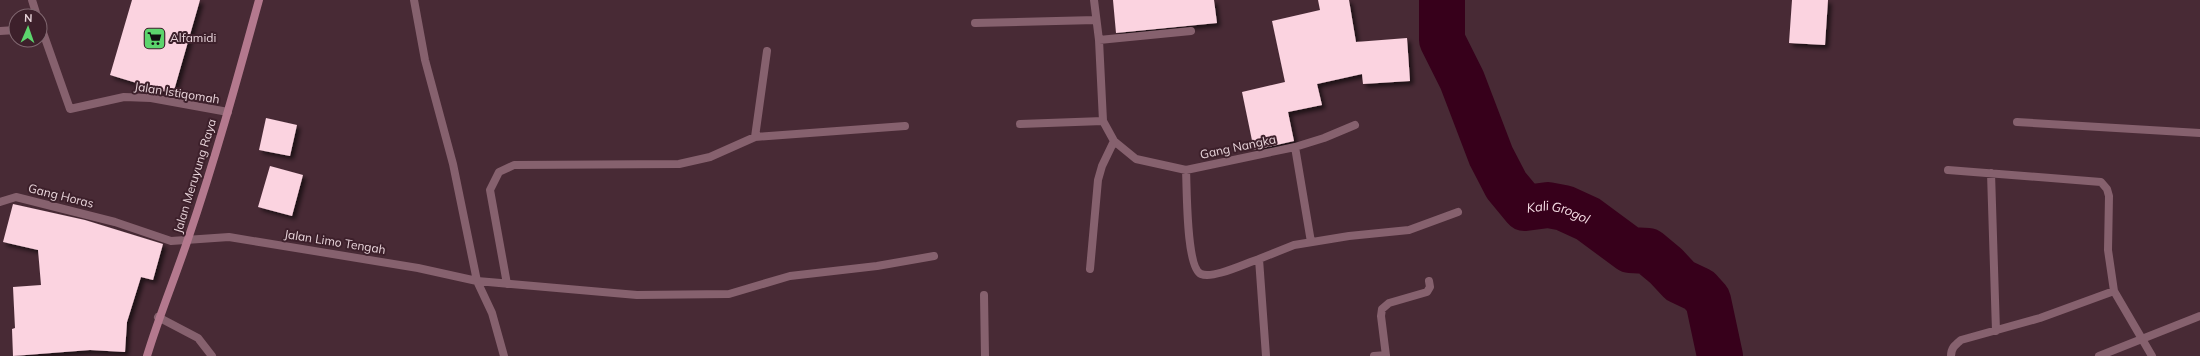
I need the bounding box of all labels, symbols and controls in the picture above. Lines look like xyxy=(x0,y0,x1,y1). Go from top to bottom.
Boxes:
north arrow xyxy=(8,8,48,48)
text: N xyxy=(24,11,33,25)
supermarket icon: Alfamidi xyxy=(142,25,168,51)
place label: Alfamidi xyxy=(170,30,216,45)
street label: Jalan Istiqomah xyxy=(133,78,221,107)
street label: Jalan Meruyung Raya xyxy=(170,117,219,235)
street label: Gang Nangka xyxy=(1199,131,1277,162)
street label: Gang Horas xyxy=(27,180,95,211)
water label: Kali Grogol xyxy=(1526,197,1593,227)
street label: Jalan Limo Tengah xyxy=(283,226,387,257)

